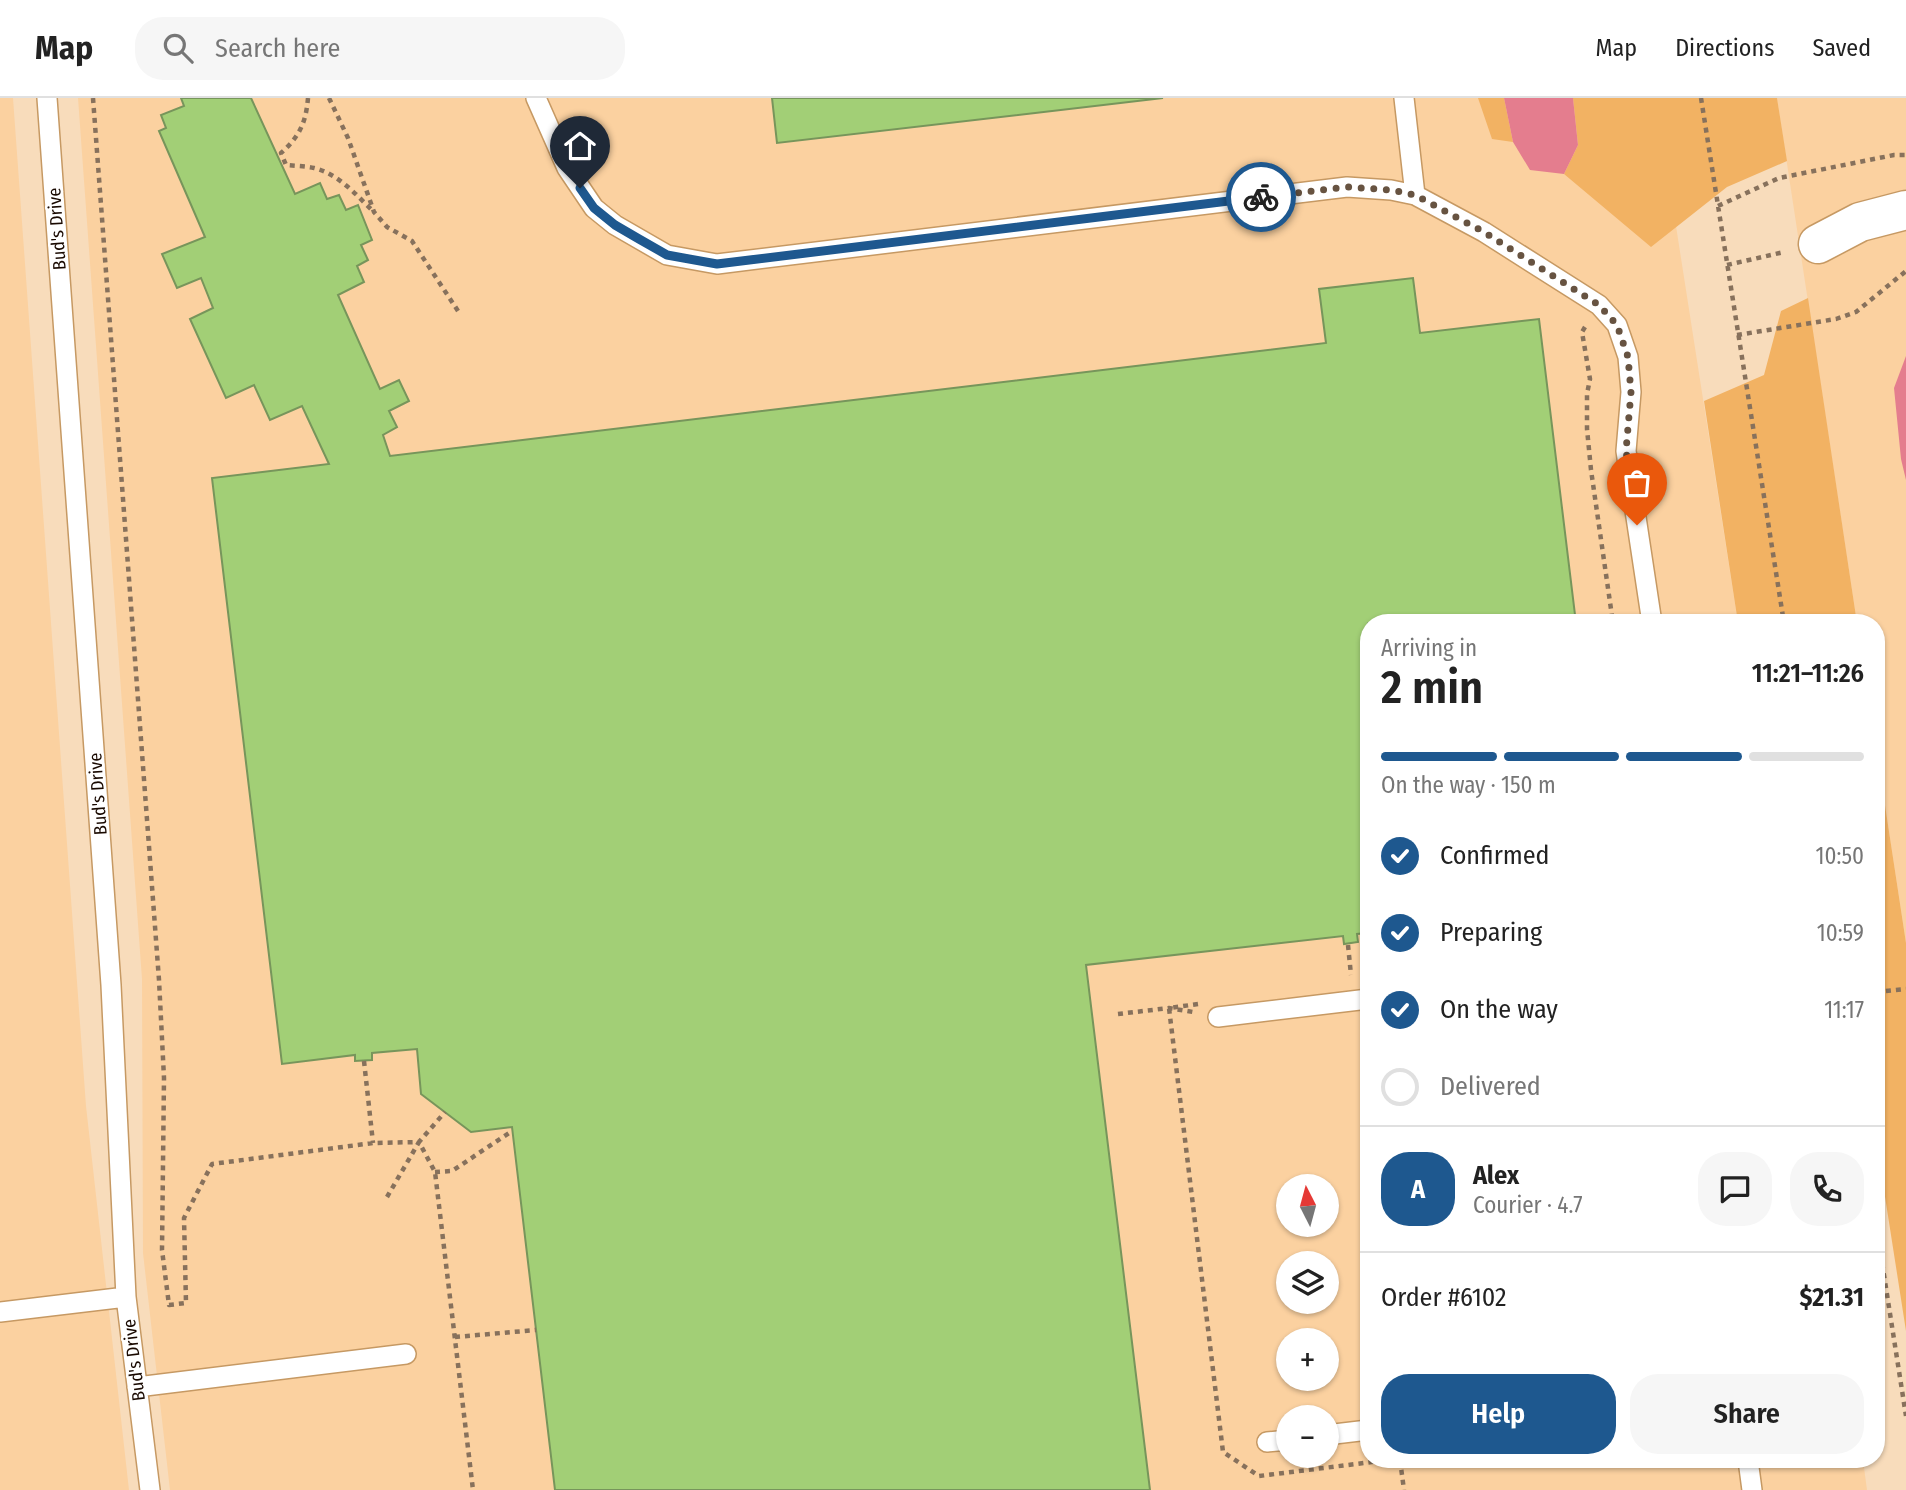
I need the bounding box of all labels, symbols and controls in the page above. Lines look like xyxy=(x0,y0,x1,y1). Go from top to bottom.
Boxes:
search box xyxy=(135,17,625,80)
text: Map xyxy=(35,28,93,68)
icon: search xyxy=(159,29,197,67)
text: Search here xyxy=(215,33,340,64)
text: Map xyxy=(1596,34,1637,62)
text: Directions xyxy=(1675,34,1774,62)
text: Saved xyxy=(1812,34,1871,62)
pin xyxy=(550,116,610,188)
icon: home xyxy=(561,127,599,165)
courier xyxy=(1226,162,1296,232)
icon: bike xyxy=(1242,178,1280,216)
street label: Bud's Drive xyxy=(43,187,71,271)
pin xyxy=(1607,453,1667,525)
icon: bag xyxy=(1618,464,1656,502)
text: Arriving in xyxy=(1381,634,1477,662)
text: 11:21–11:26 xyxy=(1752,658,1864,689)
text: 2 min xyxy=(1381,660,1483,715)
street label: Bud's Drive xyxy=(84,752,112,836)
text: On the way · 150 m xyxy=(1381,771,1556,799)
icon: check xyxy=(1381,837,1419,875)
text: Confirmed xyxy=(1440,840,1550,871)
text: 10:50 xyxy=(1816,842,1864,870)
icon: check xyxy=(1381,914,1419,952)
text: Preparing xyxy=(1440,917,1542,948)
text: 10:59 xyxy=(1817,919,1864,947)
icon: check xyxy=(1381,991,1419,1029)
text: On the way xyxy=(1440,994,1558,1025)
text: 11:17 xyxy=(1824,996,1864,1024)
text: Delivered xyxy=(1440,1071,1541,1102)
button: chat xyxy=(1698,1152,1772,1226)
button: phone xyxy=(1790,1152,1864,1226)
text: Alex xyxy=(1473,1160,1519,1191)
north arrow xyxy=(1276,1174,1339,1237)
map controls xyxy=(1276,1174,1339,1468)
text: A xyxy=(1411,1174,1425,1205)
text: Courier · 4.7 xyxy=(1473,1191,1583,1219)
button: layers xyxy=(1276,1251,1339,1314)
text: Order #6102 xyxy=(1381,1282,1507,1313)
text: $21.31 xyxy=(1800,1282,1864,1313)
street label: Bud's Drive xyxy=(118,1318,150,1402)
button: + xyxy=(1276,1328,1339,1391)
button: Help xyxy=(1381,1374,1616,1454)
button: Share xyxy=(1630,1374,1864,1454)
button: − xyxy=(1276,1405,1339,1468)

